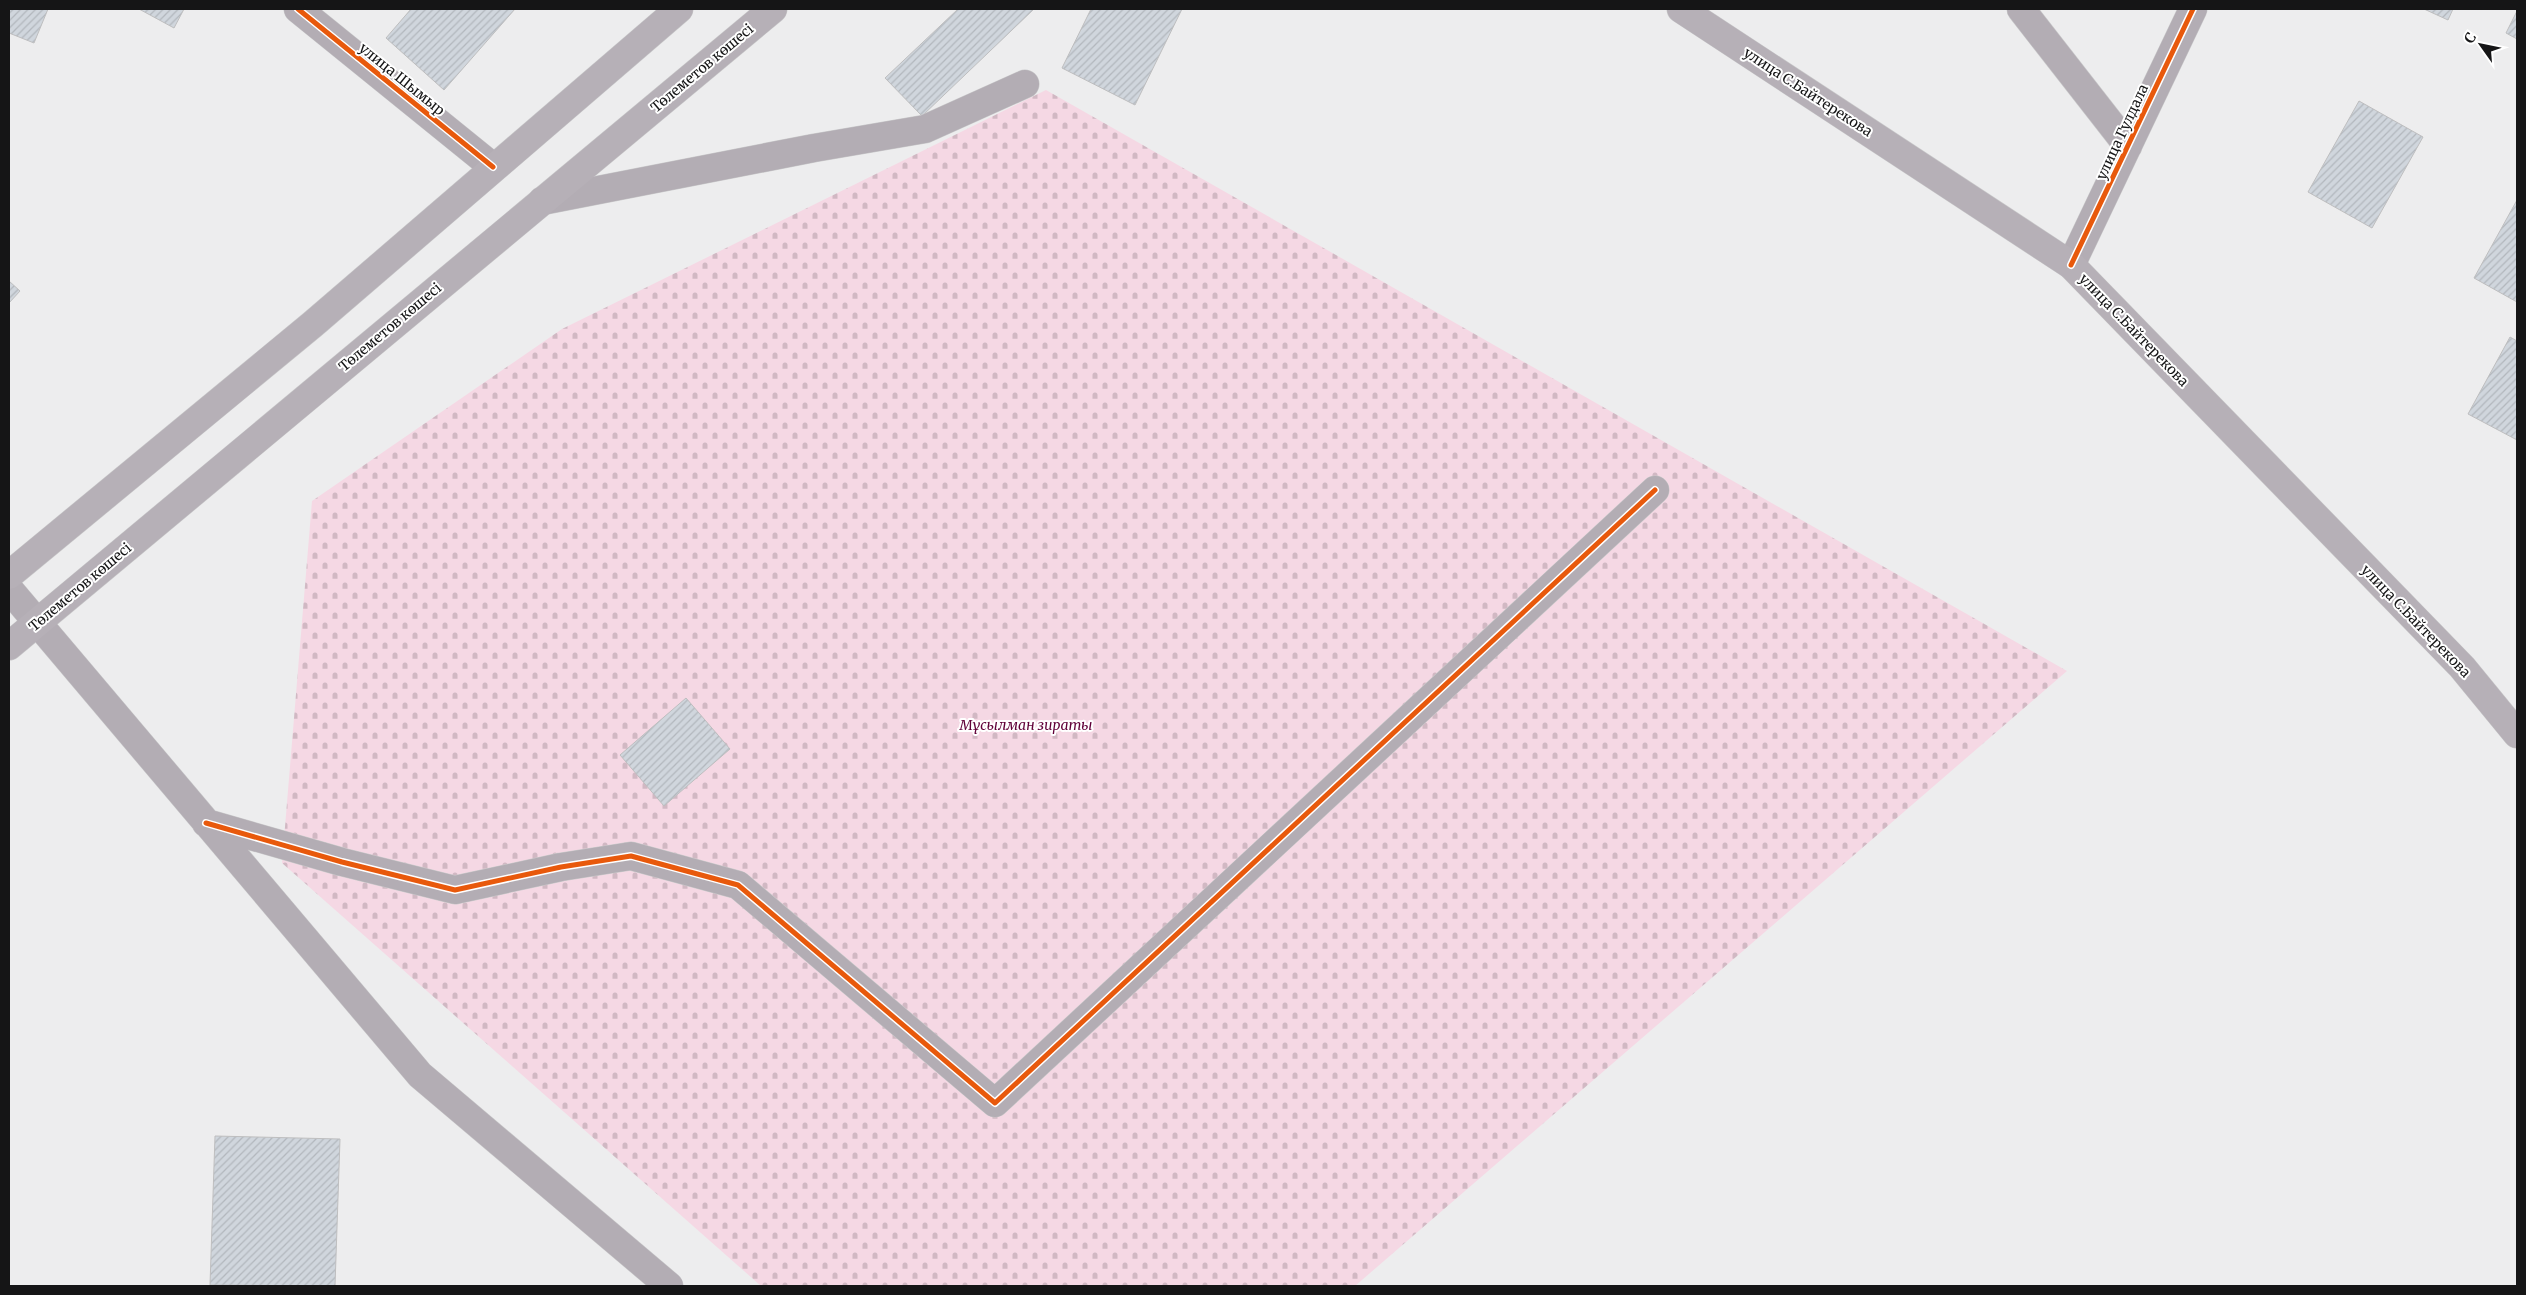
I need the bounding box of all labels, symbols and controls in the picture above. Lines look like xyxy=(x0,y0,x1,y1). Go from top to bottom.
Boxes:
street label: Төлеметов көшесі xyxy=(647,19,757,116)
north arrow xyxy=(2456,20,2506,70)
text: С xyxy=(2460,29,2480,47)
street label: улица Шымыр xyxy=(355,39,449,119)
street label: улица С.Байтерекова xyxy=(1740,44,1876,141)
street label: улица Гулдала xyxy=(2092,81,2152,183)
street label: улица С.Байтерекова xyxy=(2075,270,2193,391)
street label: Төлеметов көшесі xyxy=(335,278,445,375)
street label: Төлеметов көшесі xyxy=(25,538,135,635)
street label: улица С.Байтерекова xyxy=(2357,561,2475,682)
park label: Мұсылман зираты xyxy=(959,716,1092,734)

